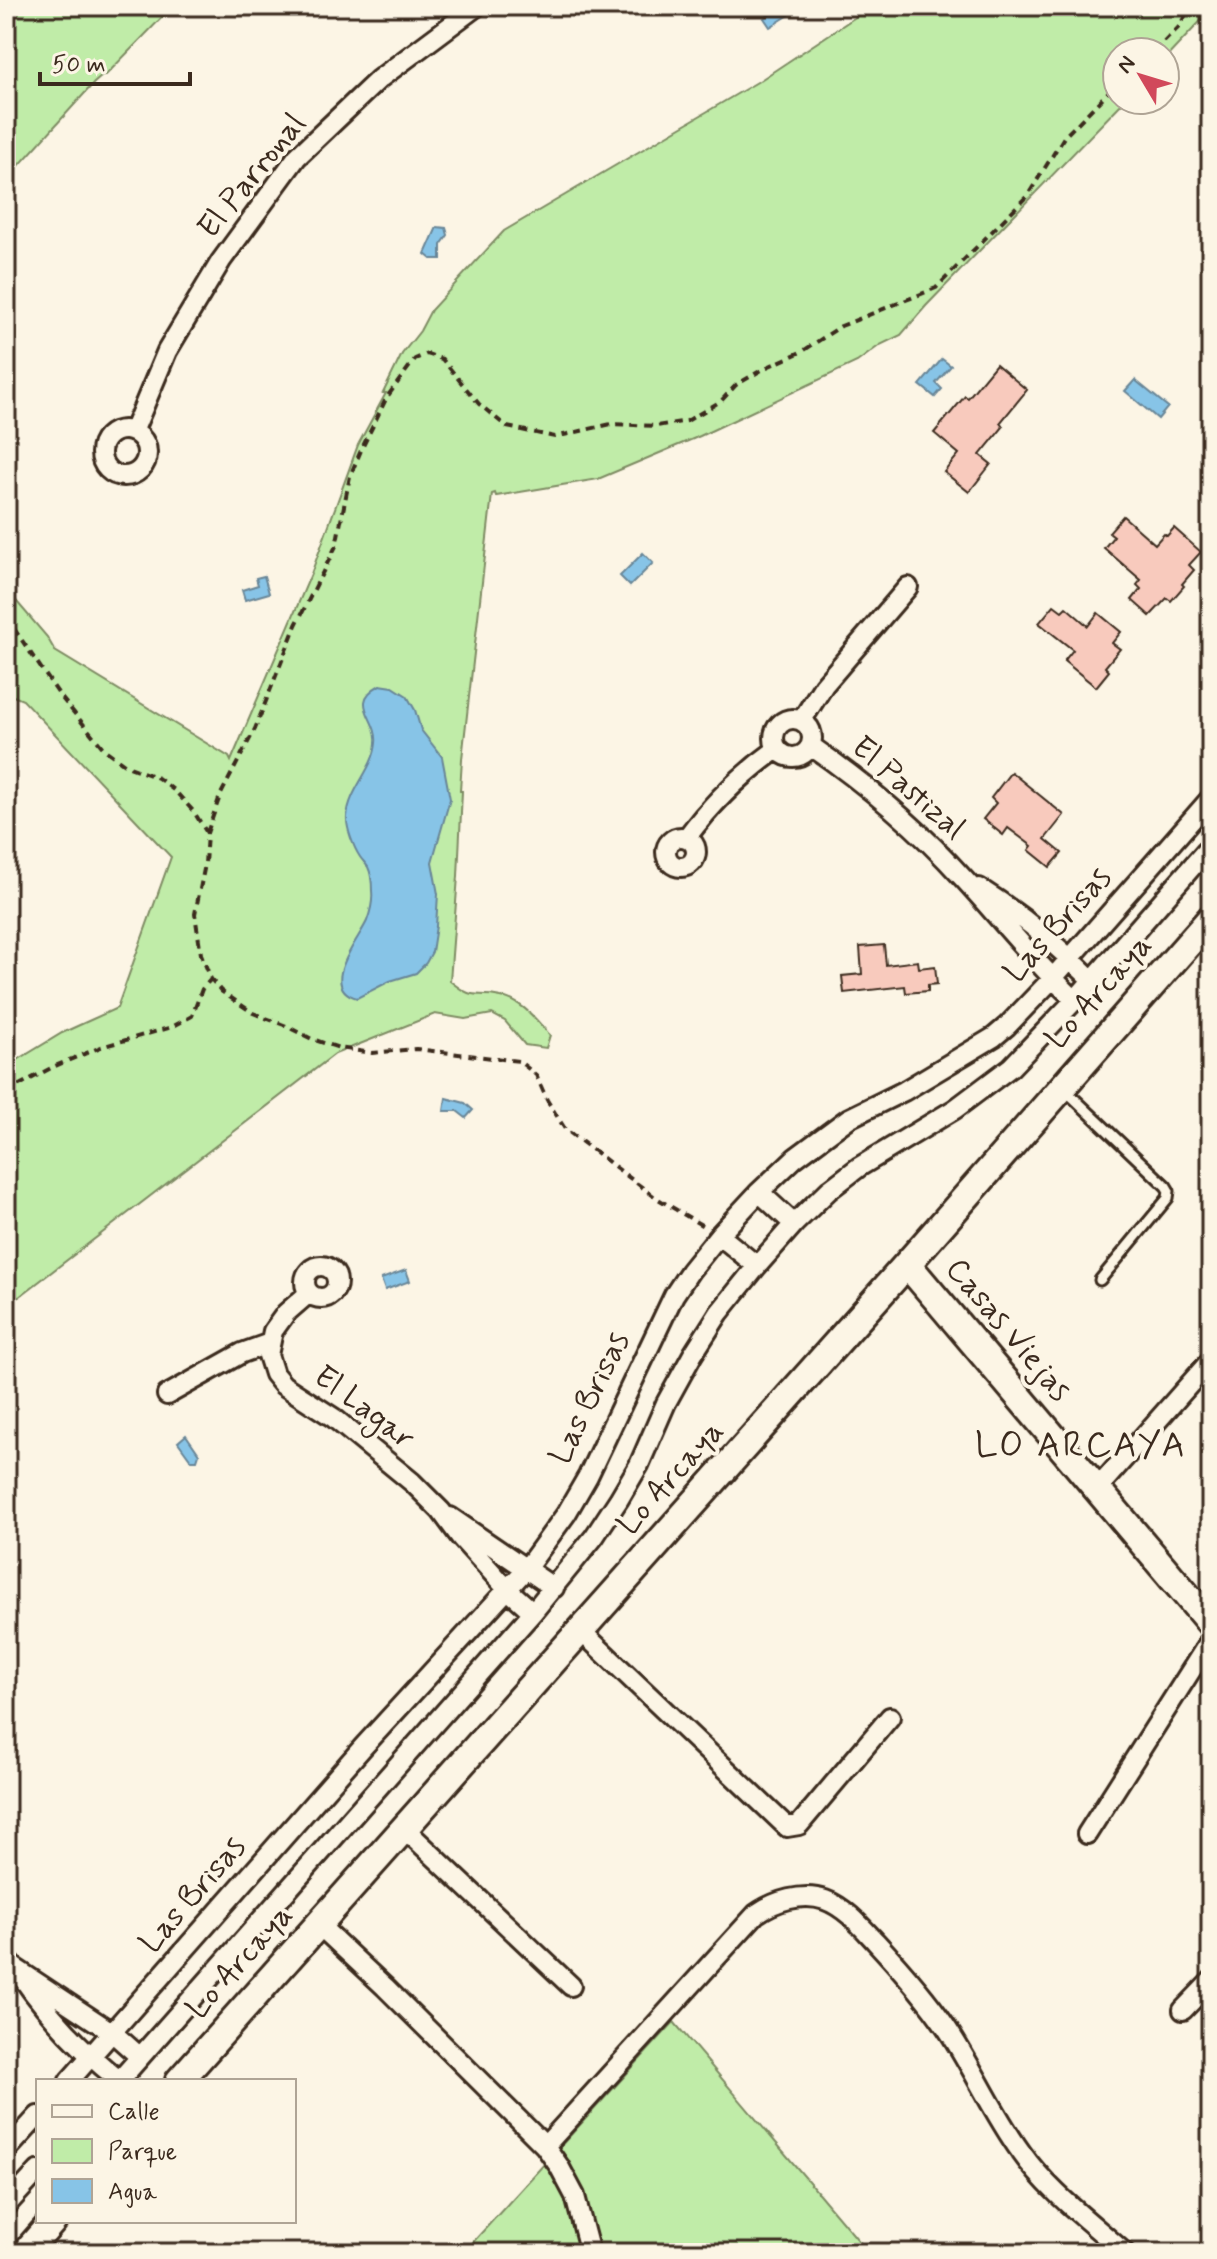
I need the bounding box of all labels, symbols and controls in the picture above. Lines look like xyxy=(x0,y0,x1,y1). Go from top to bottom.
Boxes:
scale bar xyxy=(40,36,190,86)
north arrow xyxy=(1101,36,1181,116)
text: 50 m xyxy=(52,50,106,81)
text: N xyxy=(1111,51,1142,79)
street label: El Parronal xyxy=(188,104,316,248)
street label: El Pastizal xyxy=(842,727,974,849)
street label: Las Brisas xyxy=(995,858,1121,992)
street label: Lo Arcaya xyxy=(1036,926,1162,1058)
street label: Casas Viejas xyxy=(936,1249,1080,1411)
street label: Las Brisas xyxy=(540,1325,640,1471)
street label: El Lagar xyxy=(304,1356,423,1462)
street label: Lo Arcaya xyxy=(608,1412,734,1544)
district label: LO ARCAYA xyxy=(975,1423,1187,1470)
street label: Las Brisas xyxy=(130,1827,256,1963)
street label: Lo Arcaya xyxy=(177,1896,303,2028)
legend xyxy=(36,2079,296,2223)
text: Calle xyxy=(108,2097,160,2128)
text: Parque xyxy=(108,2137,177,2168)
text: Agua xyxy=(108,2177,157,2208)

